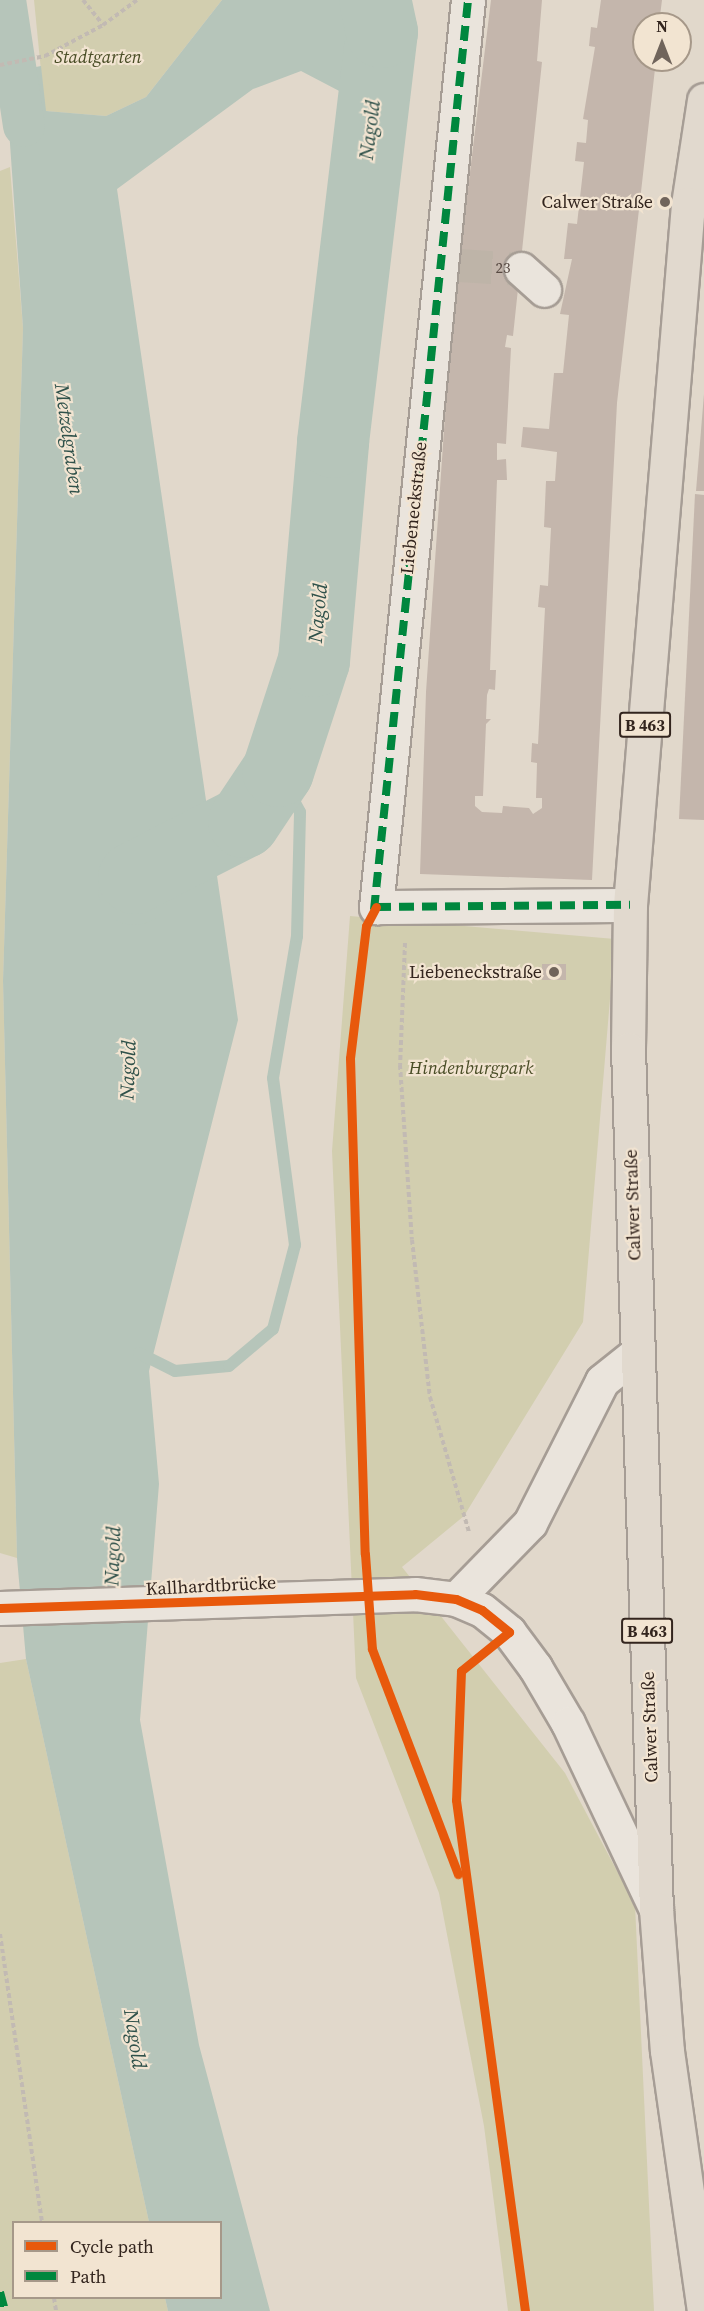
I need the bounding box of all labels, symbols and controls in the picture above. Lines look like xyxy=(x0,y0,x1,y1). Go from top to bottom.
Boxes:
north arrow xyxy=(632,12,692,72)
text: N xyxy=(656,15,668,37)
park label: Stadtgarten xyxy=(54,46,142,68)
water label: Nagold xyxy=(354,99,386,161)
place label: Calwer Straße xyxy=(542,191,653,213)
marker: Calwer Straße xyxy=(658,195,672,209)
house number: 23 xyxy=(496,259,510,277)
water label: Metzelgraben xyxy=(49,382,89,496)
street label: Liebeneckstraße xyxy=(396,441,432,575)
water label: Nagold xyxy=(303,582,333,644)
road number: B 463 xyxy=(618,712,672,738)
place label: Liebeneckstraße xyxy=(409,961,542,983)
marker: Liebeneckstraße xyxy=(547,965,561,979)
water label: Nagold xyxy=(115,1040,141,1100)
park label: Hindenburgpark xyxy=(409,1057,533,1079)
street label: Calwer Straße xyxy=(620,1149,646,1261)
water label: Nagold xyxy=(100,1526,126,1586)
street label: Kallhardtbrücke xyxy=(145,1572,277,1600)
road number: B 463 xyxy=(620,1618,674,1644)
street label: Calwer Straße xyxy=(637,1671,663,1783)
water label: Nagold xyxy=(118,2008,152,2070)
legend xyxy=(12,2221,222,2299)
text: Cycle path xyxy=(70,2234,154,2259)
text: Path xyxy=(70,2264,106,2289)

